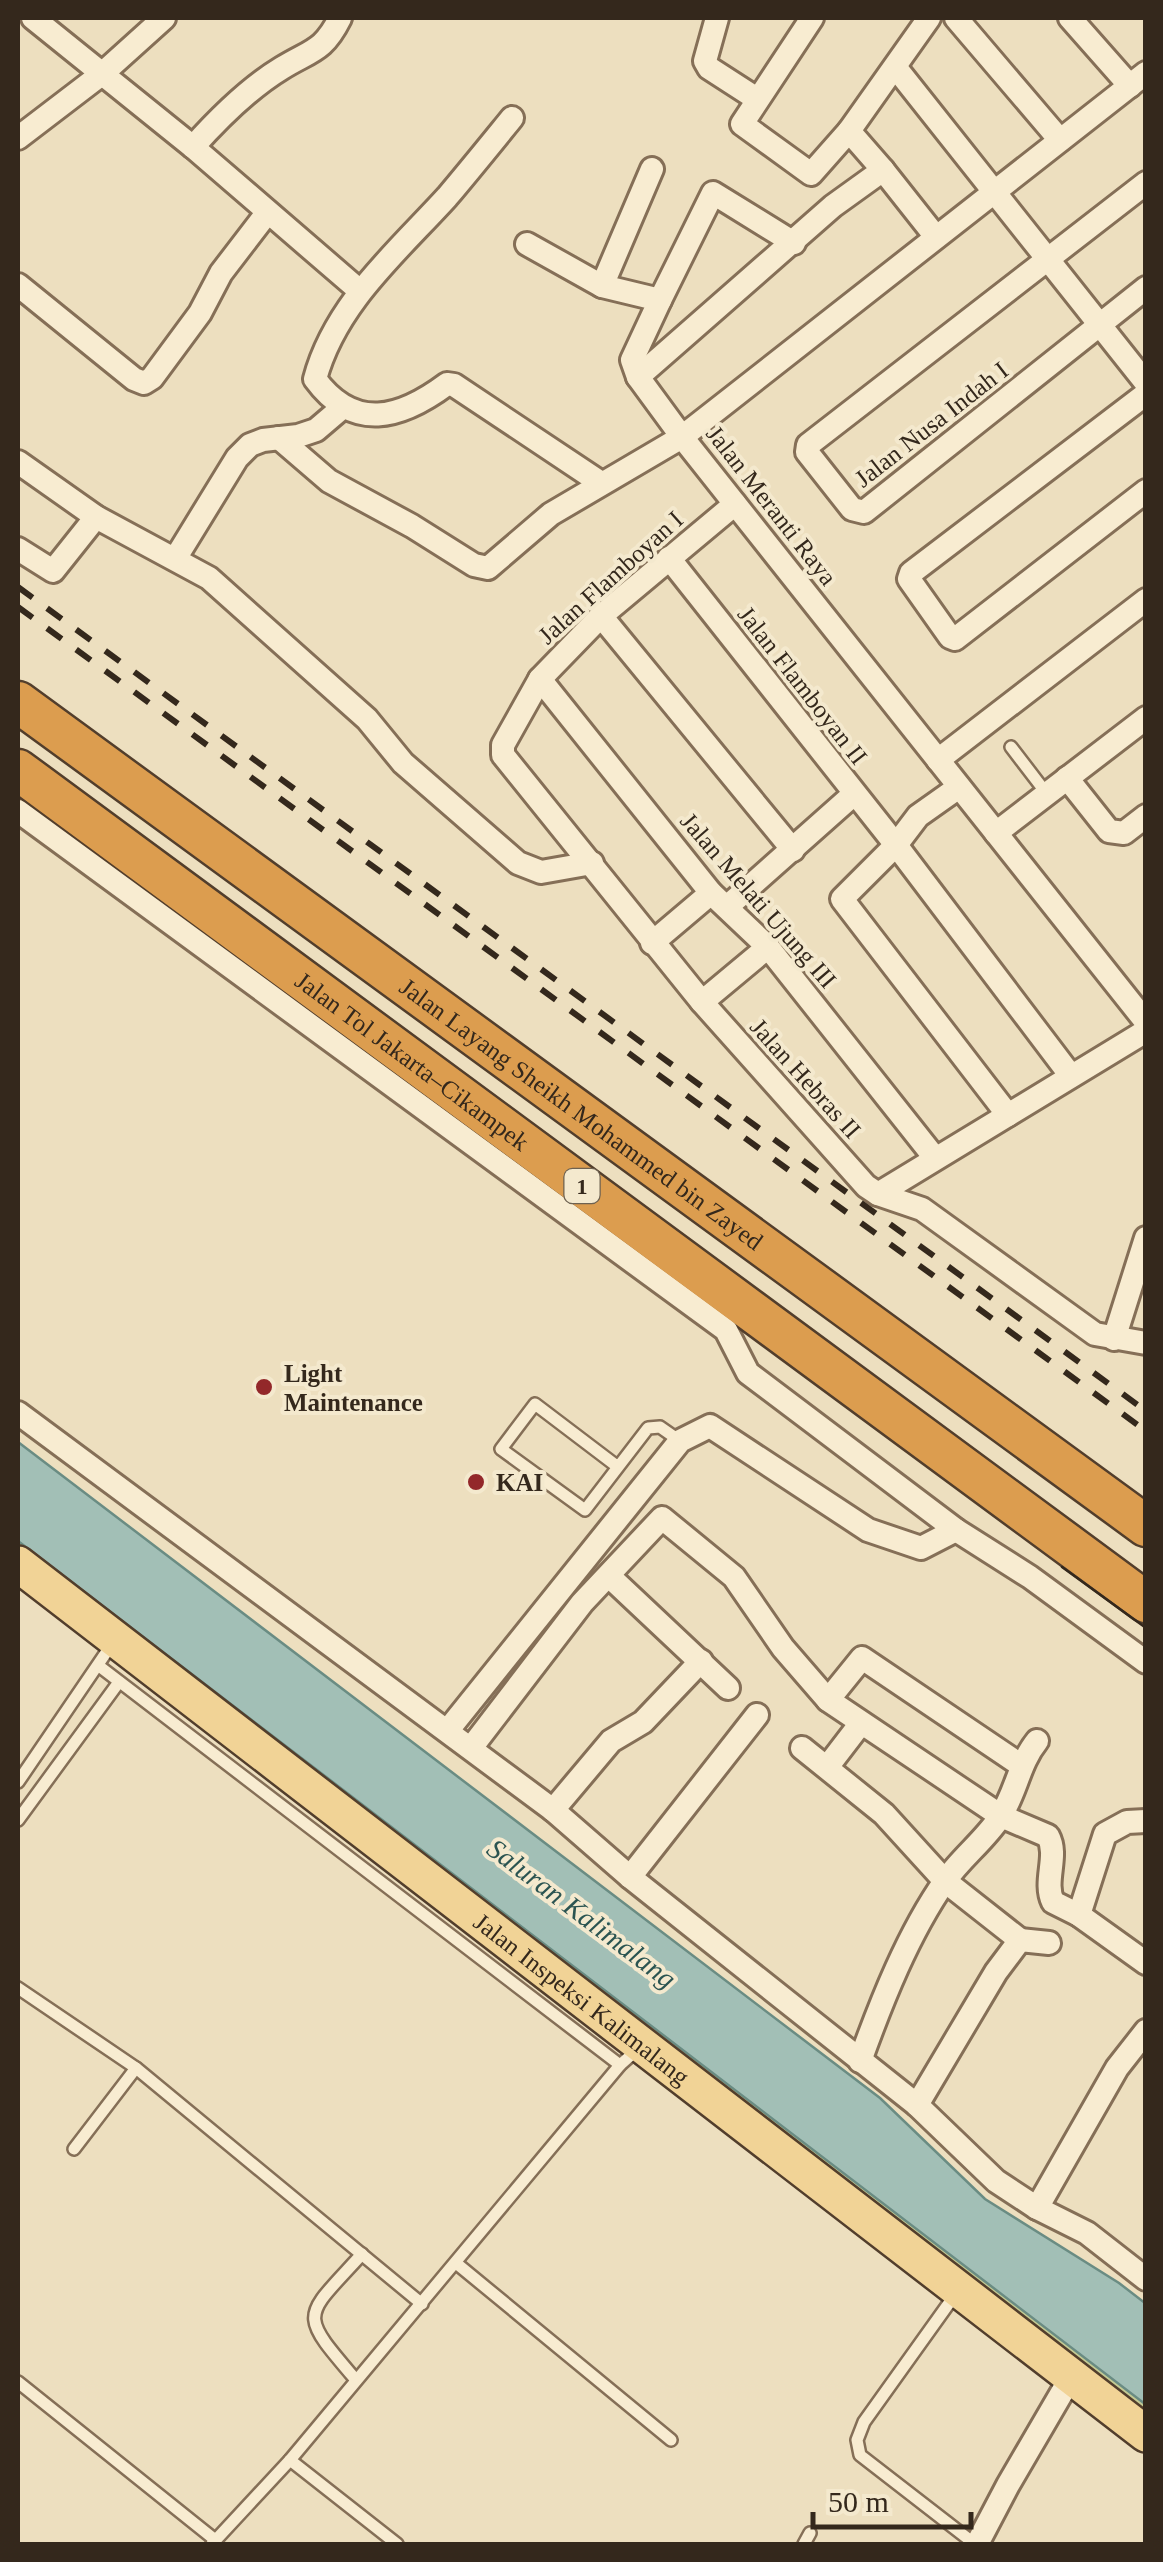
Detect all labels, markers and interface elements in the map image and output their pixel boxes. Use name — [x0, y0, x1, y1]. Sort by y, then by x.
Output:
street label: Jalan Nusa Indah I — [849, 356, 1013, 493]
street label: Jalan Meranti Raya — [701, 420, 842, 590]
street label: Jalan Flamboyan I — [533, 506, 688, 649]
street label: Jalan Flamboyan II — [733, 601, 873, 770]
street label: Jalan Melati Ujung III — [675, 807, 842, 993]
street label: Jalan Tol Jakarta–Cikampek — [290, 967, 534, 1156]
street label: Jalan Layang Sheikh Mohammed bin Zayed — [395, 973, 768, 1256]
street label: Jalan Hebras II — [745, 1013, 866, 1144]
road number: 1 — [564, 1169, 600, 1203]
place label: Light Maintenance — [284, 1360, 423, 1416]
marker: Light Maintenance — [253, 1376, 275, 1398]
place label: KAI — [496, 1469, 543, 1496]
marker: KAI — [465, 1471, 487, 1493]
water label: Saluran Kalimalang — [481, 1832, 682, 1994]
street label: Jalan Inspeksi Kalimalang — [469, 1908, 695, 2091]
scale bar — [813, 2467, 970, 2529]
text: 50 m — [828, 2485, 889, 2518]

